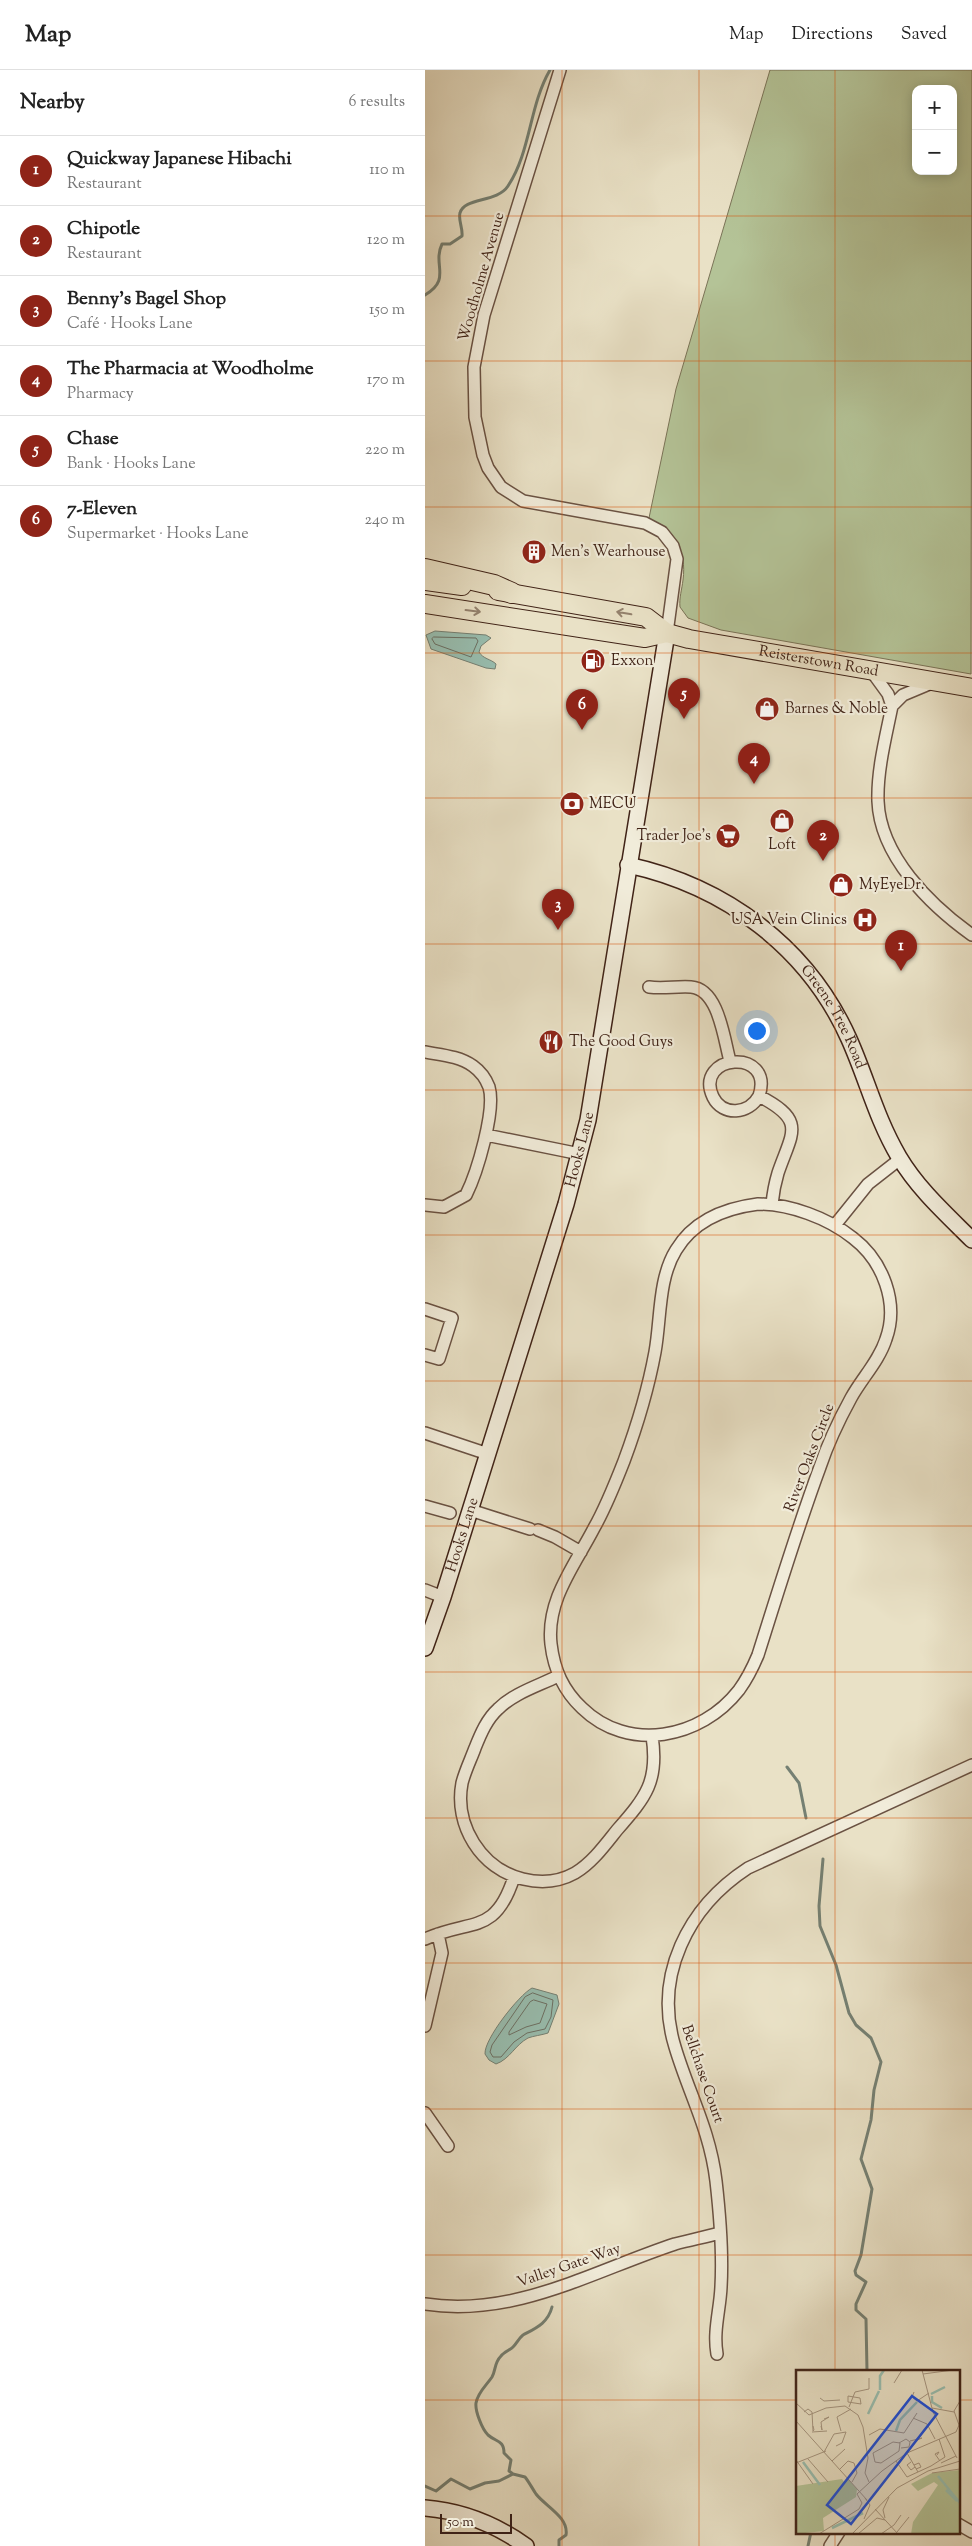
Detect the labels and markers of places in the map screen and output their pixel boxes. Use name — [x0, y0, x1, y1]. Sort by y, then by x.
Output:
building icon: Men's Wearhouse — [521, 539, 547, 565]
place label: Men's Wearhouse — [551, 542, 665, 563]
fuel station icon: Exxon — [580, 648, 606, 674]
place label: Exxon — [611, 651, 654, 672]
pin: 5 — [668, 678, 700, 719]
pin: 6 — [566, 689, 598, 730]
shop icon: Barnes & Noble — [754, 696, 780, 722]
place label: Barnes & Noble — [785, 699, 888, 720]
pin: 4 — [738, 743, 770, 784]
bank icon: MECU — [559, 791, 585, 817]
place label: MECU — [589, 794, 636, 815]
shop icon: Loft — [769, 808, 795, 834]
pin: 2 — [807, 820, 839, 861]
supermarket icon: Trader Joe's — [715, 823, 741, 849]
place label: Trader Joe's — [637, 826, 711, 847]
place label: Loft — [768, 835, 796, 856]
shop icon: MyEyeDr. — [828, 872, 854, 898]
place label: MyEyeDr. — [859, 875, 924, 896]
pin: 3 — [542, 889, 574, 930]
hospital icon: USA Vein Clinics — [852, 907, 878, 933]
place label: USA Vein Clinics — [731, 910, 847, 931]
pin: 1 — [885, 930, 917, 971]
restaurant icon: The Good Guys — [538, 1029, 564, 1055]
place label: The Good Guys — [569, 1032, 673, 1053]

